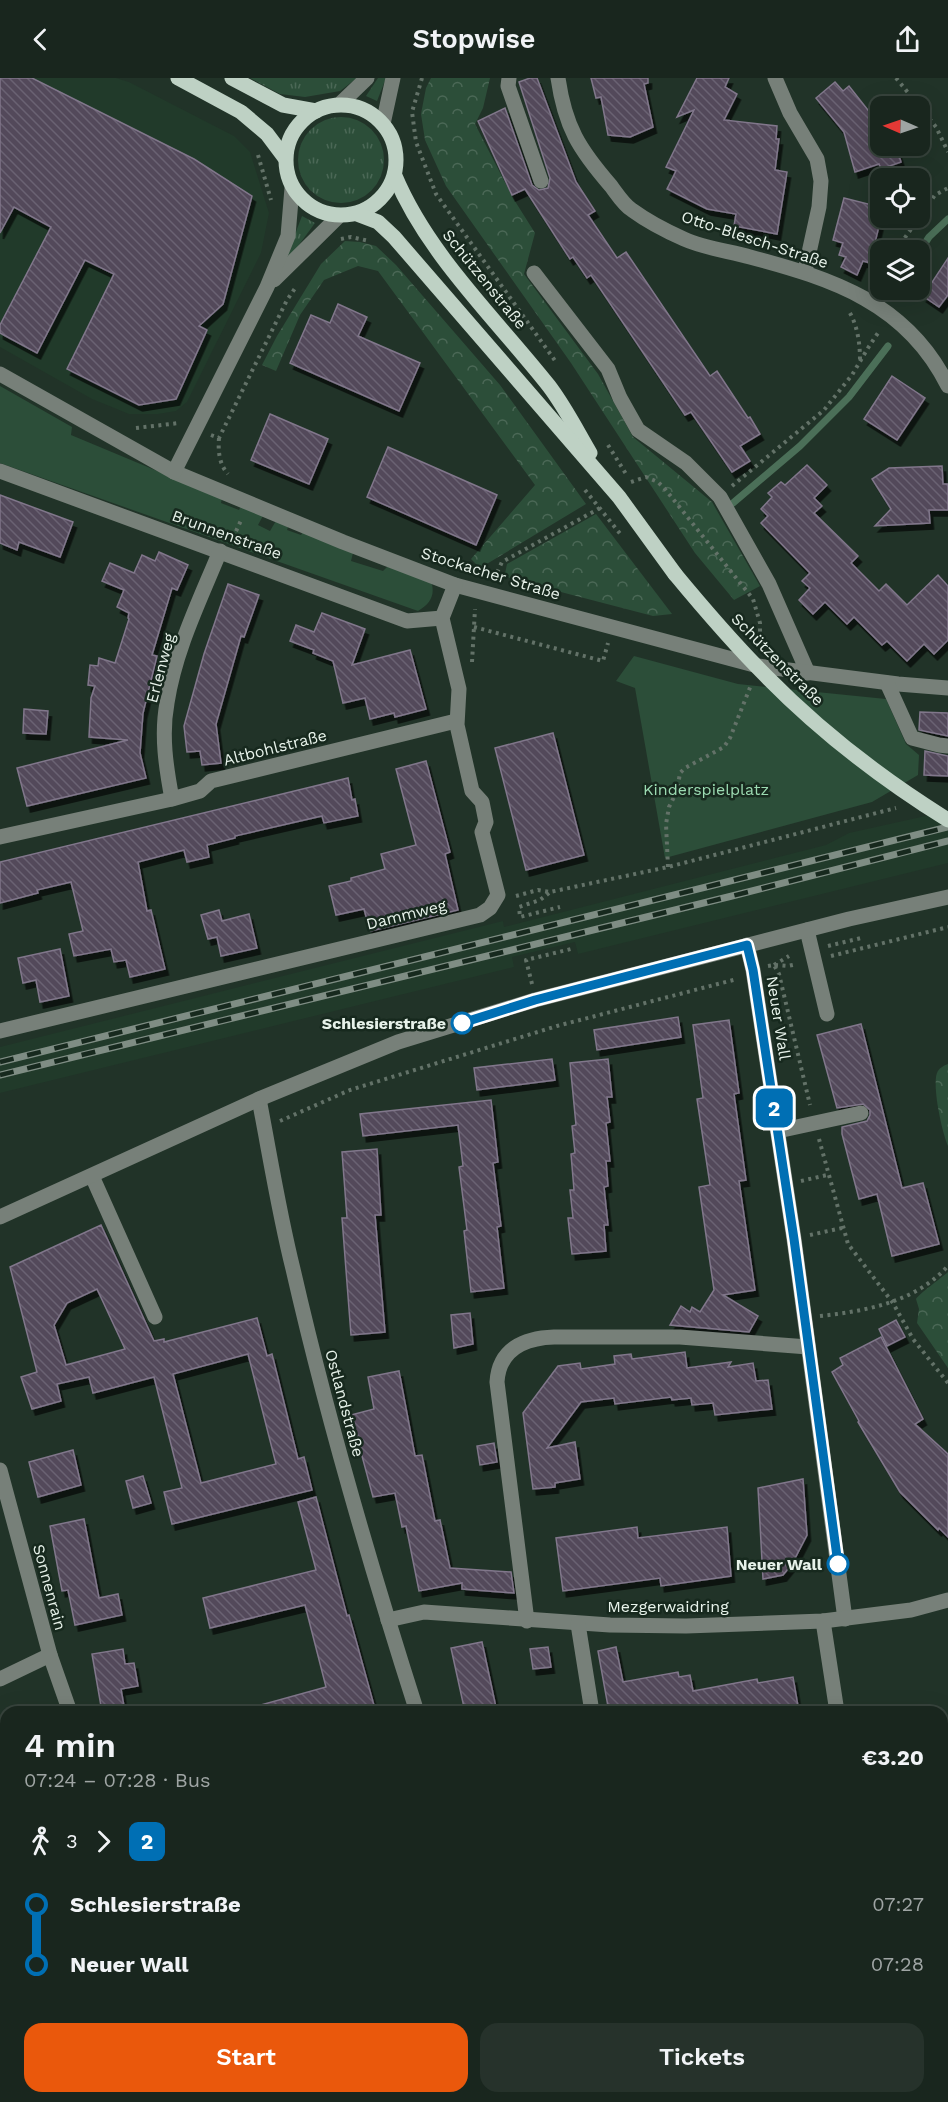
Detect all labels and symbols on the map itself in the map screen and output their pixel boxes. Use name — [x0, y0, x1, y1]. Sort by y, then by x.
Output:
north arrow — [870, 96, 930, 156]
street label: Otto-Blesch-Straße — [679, 207, 831, 272]
street label: Schützenstraße — [439, 226, 531, 333]
street label: Brunnenstraße — [169, 506, 284, 563]
street label: Stockacher Straße — [419, 543, 563, 604]
street label: Schützenstraße — [727, 609, 828, 710]
street label: Erlenweg — [142, 631, 179, 705]
street label: Altbohlstraße — [221, 725, 329, 770]
park label: Kinderspielplatz — [643, 780, 769, 799]
street label: Dammweg — [364, 895, 449, 934]
street label: Neuer Wall — [762, 975, 795, 1062]
marker: Schlesierstraße — [451, 1012, 473, 1034]
place label: Schlesierstraße — [322, 1014, 446, 1033]
line badge: 2 — [754, 1088, 794, 1128]
street label: Ostlandstraße — [321, 1347, 368, 1459]
street label: Sonnenrain — [29, 1542, 70, 1632]
marker: Neuer Wall — [827, 1553, 849, 1575]
place label: Neuer Wall — [736, 1555, 823, 1574]
street label: Mezgerwaidring — [607, 1597, 729, 1616]

